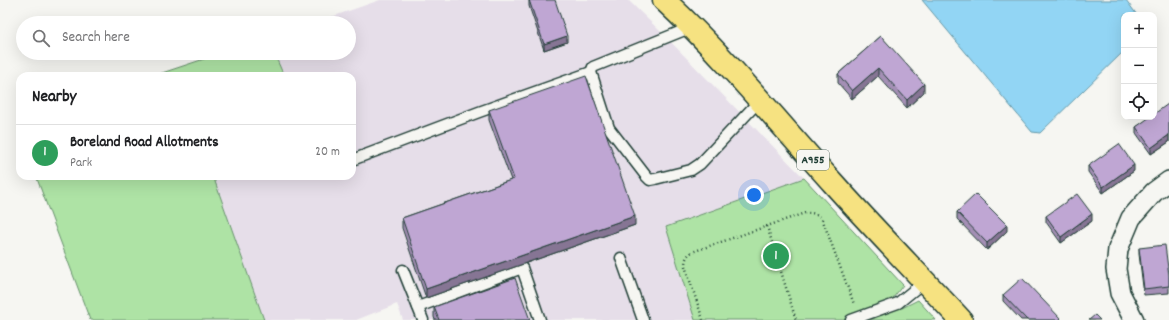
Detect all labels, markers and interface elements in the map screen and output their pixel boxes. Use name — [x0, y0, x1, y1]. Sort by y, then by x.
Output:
map controls — [1121, 12, 1157, 120]
button: + — [1121, 12, 1157, 48]
search box — [16, 16, 356, 60]
icon: search — [30, 27, 52, 49]
text: Search here — [62, 27, 130, 49]
button: − — [1121, 48, 1157, 84]
button: locate — [1121, 84, 1157, 120]
text: Nearby — [32, 86, 76, 110]
text: Boreland Road Allotments — [70, 132, 219, 154]
text: 1 — [44, 143, 46, 162]
text: 20 m — [315, 143, 340, 162]
road number: A955 — [797, 150, 829, 170]
text: Park — [70, 154, 92, 173]
your location — [744, 185, 764, 205]
pin: 1 — [763, 241, 789, 271]

